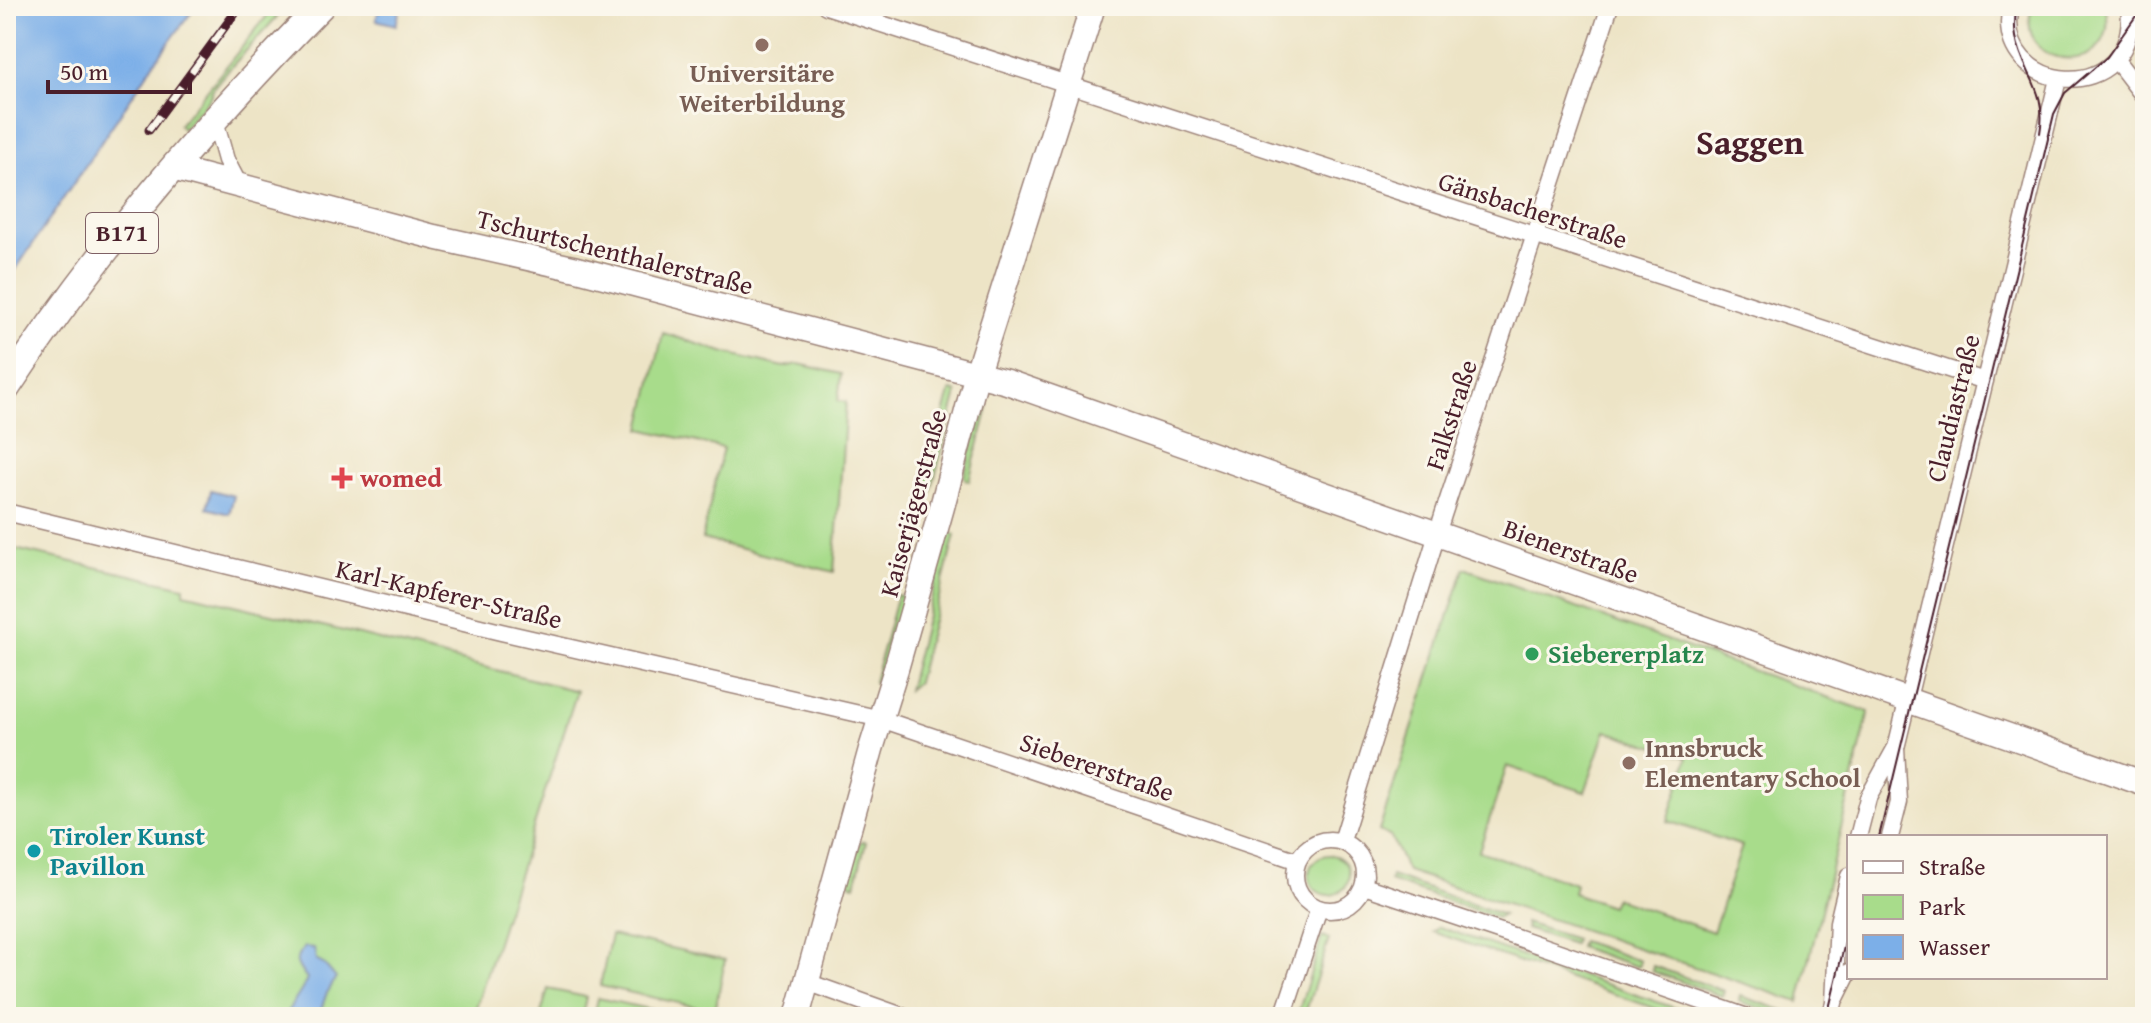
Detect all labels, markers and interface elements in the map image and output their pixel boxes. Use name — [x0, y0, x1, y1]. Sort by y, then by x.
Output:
marker: Universitäre Weiterbildung — [753, 36, 771, 54]
scale bar — [48, 44, 190, 94]
place label: Universitäre Weiterbildung — [679, 53, 845, 122]
text: 50 m — [60, 54, 108, 89]
district label: Saggen — [1696, 117, 1804, 166]
street label: Gänsbacherstraße — [1434, 161, 1633, 258]
street label: Tschurtschenthalerstraße — [473, 198, 757, 305]
road number: B171 — [86, 213, 158, 253]
street label: Claudiastraße — [1915, 330, 1990, 486]
street label: Falkstraße — [1414, 355, 1487, 475]
street label: Kaiserjägerstraße — [869, 405, 956, 601]
place label: womed — [360, 458, 442, 497]
marker: womed — [331, 467, 353, 489]
street label: Bienerstraße — [1498, 508, 1644, 593]
street label: Karl-Kapferer-Straße — [332, 549, 566, 639]
place label: Siebererplatz — [1548, 634, 1704, 673]
marker: Siebererplatz — [1523, 645, 1541, 663]
street label: Siebererstraße — [1015, 722, 1180, 811]
place label: Innsbruck Elementary School — [1645, 728, 1861, 797]
marker: Innsbruck Elementary School — [1620, 754, 1638, 772]
place label: Tiroler Kunst Pavillon — [50, 816, 205, 885]
legend — [1847, 835, 2107, 979]
marker: Tiroler Kunst Pavillon — [25, 842, 43, 860]
text: Straße — [1919, 849, 1986, 884]
text: Park — [1919, 889, 1966, 924]
text: Wasser — [1919, 929, 1990, 964]

